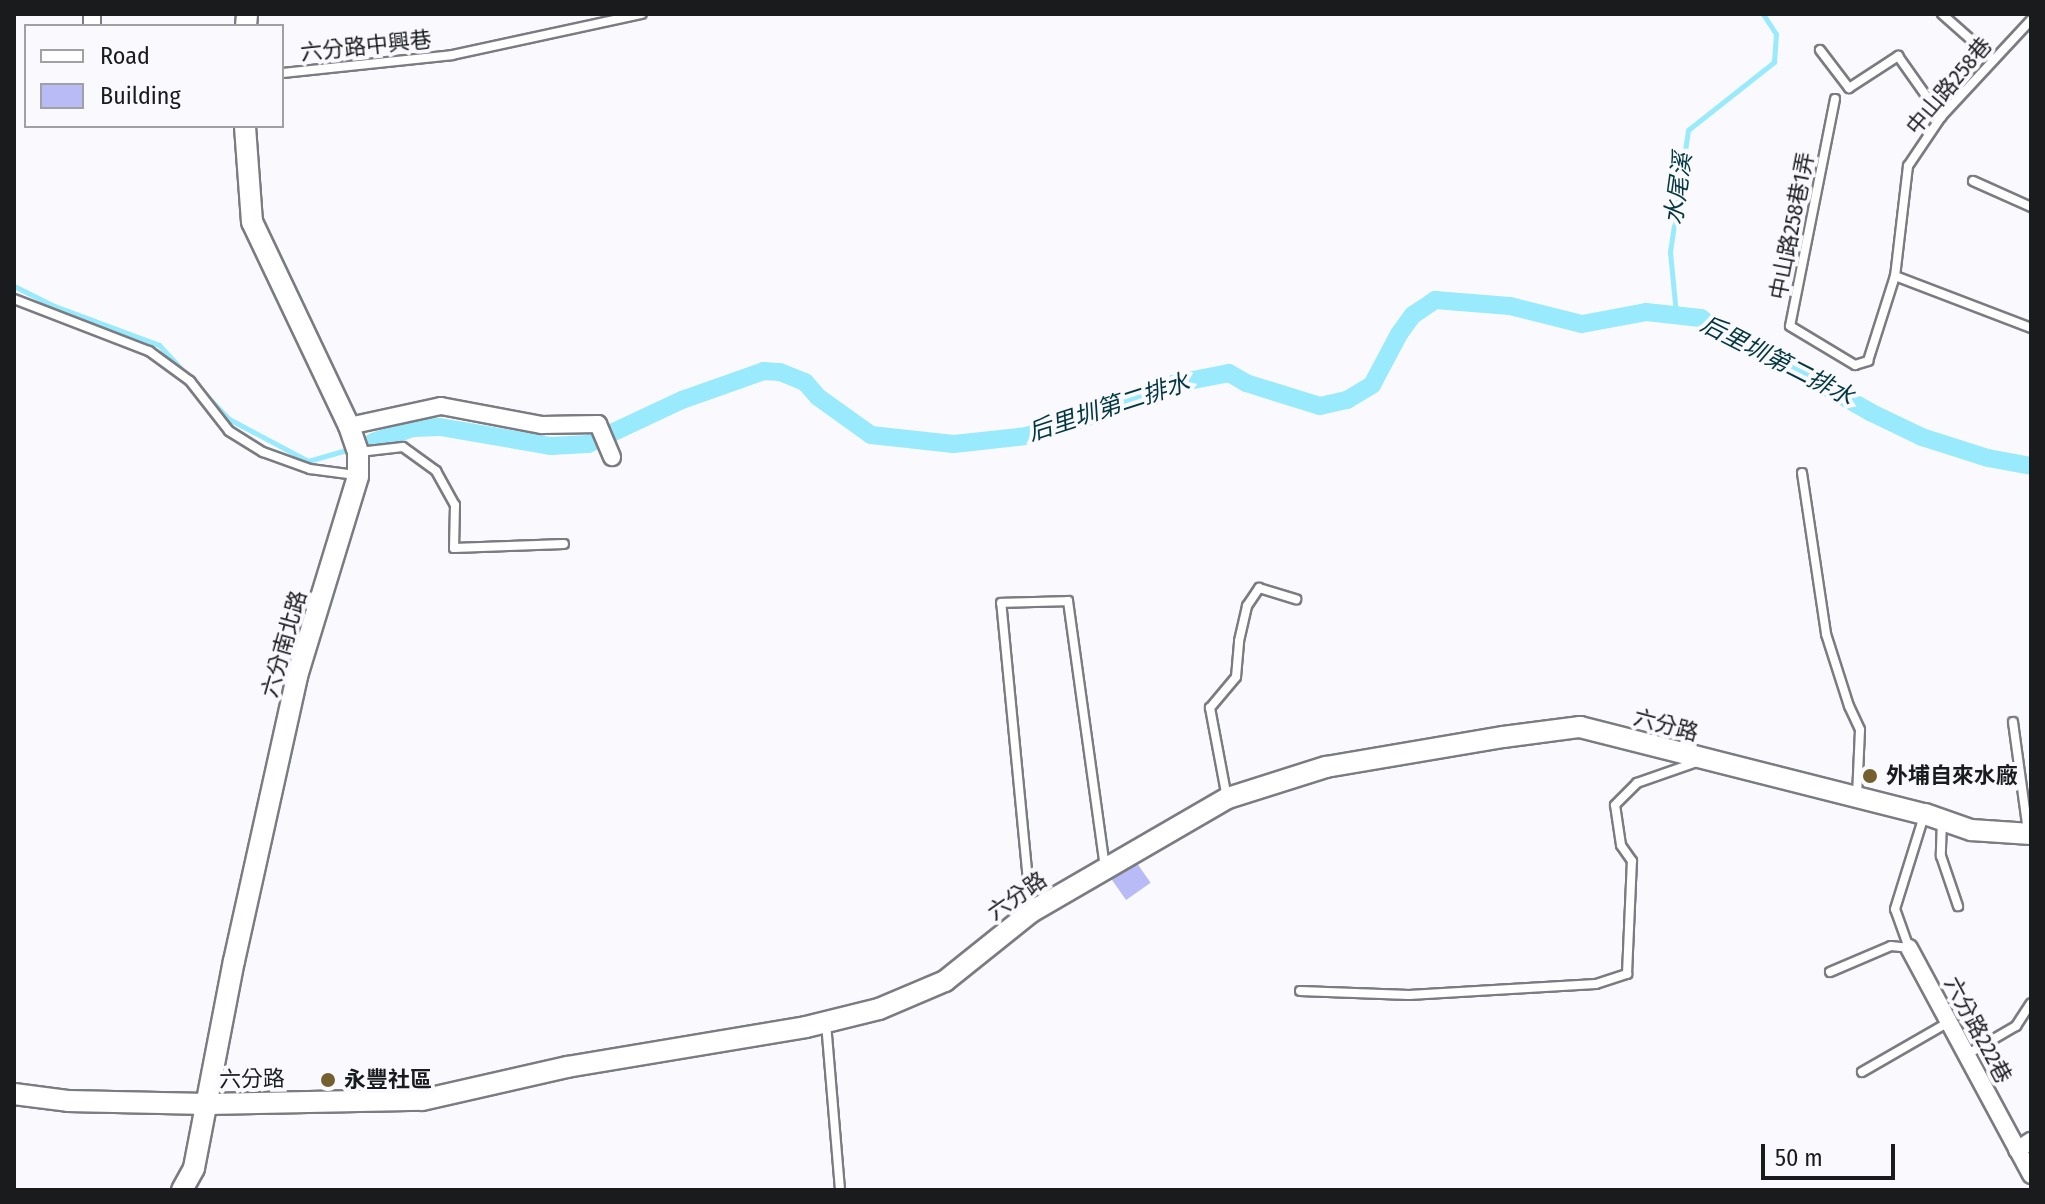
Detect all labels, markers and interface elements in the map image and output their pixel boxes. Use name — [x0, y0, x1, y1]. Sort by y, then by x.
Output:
legend — [24, 24, 284, 128]
street label: 六分路中興巷 — [299, 26, 433, 66]
street label: 中山路258巷 — [1901, 32, 1997, 140]
text: Road — [100, 42, 150, 70]
text: Building — [100, 82, 181, 110]
street label: 中山路258巷1弄 — [1765, 150, 1819, 302]
water label: 水尾溪 — [1660, 151, 1698, 227]
water label: 后里圳第二排水 — [1696, 310, 1858, 412]
water label: 后里圳第二排水 — [1025, 368, 1193, 448]
street label: 六分南北路 — [256, 587, 312, 701]
street label: 六分路 — [1631, 704, 1701, 746]
place label: 外埔自來水廠 — [1886, 763, 2018, 789]
marker: 外埔自來水廠 — [1861, 767, 1879, 785]
street label: 六分路 — [982, 866, 1052, 926]
street label: 六分路222巷 — [1939, 972, 2017, 1088]
street label: 六分路 — [219, 1065, 285, 1093]
place label: 永豐社區 — [344, 1067, 432, 1093]
marker: 永豐社區 — [319, 1071, 337, 1089]
scale bar — [1765, 1128, 1899, 1178]
text: 50 m — [1775, 1144, 1823, 1172]

